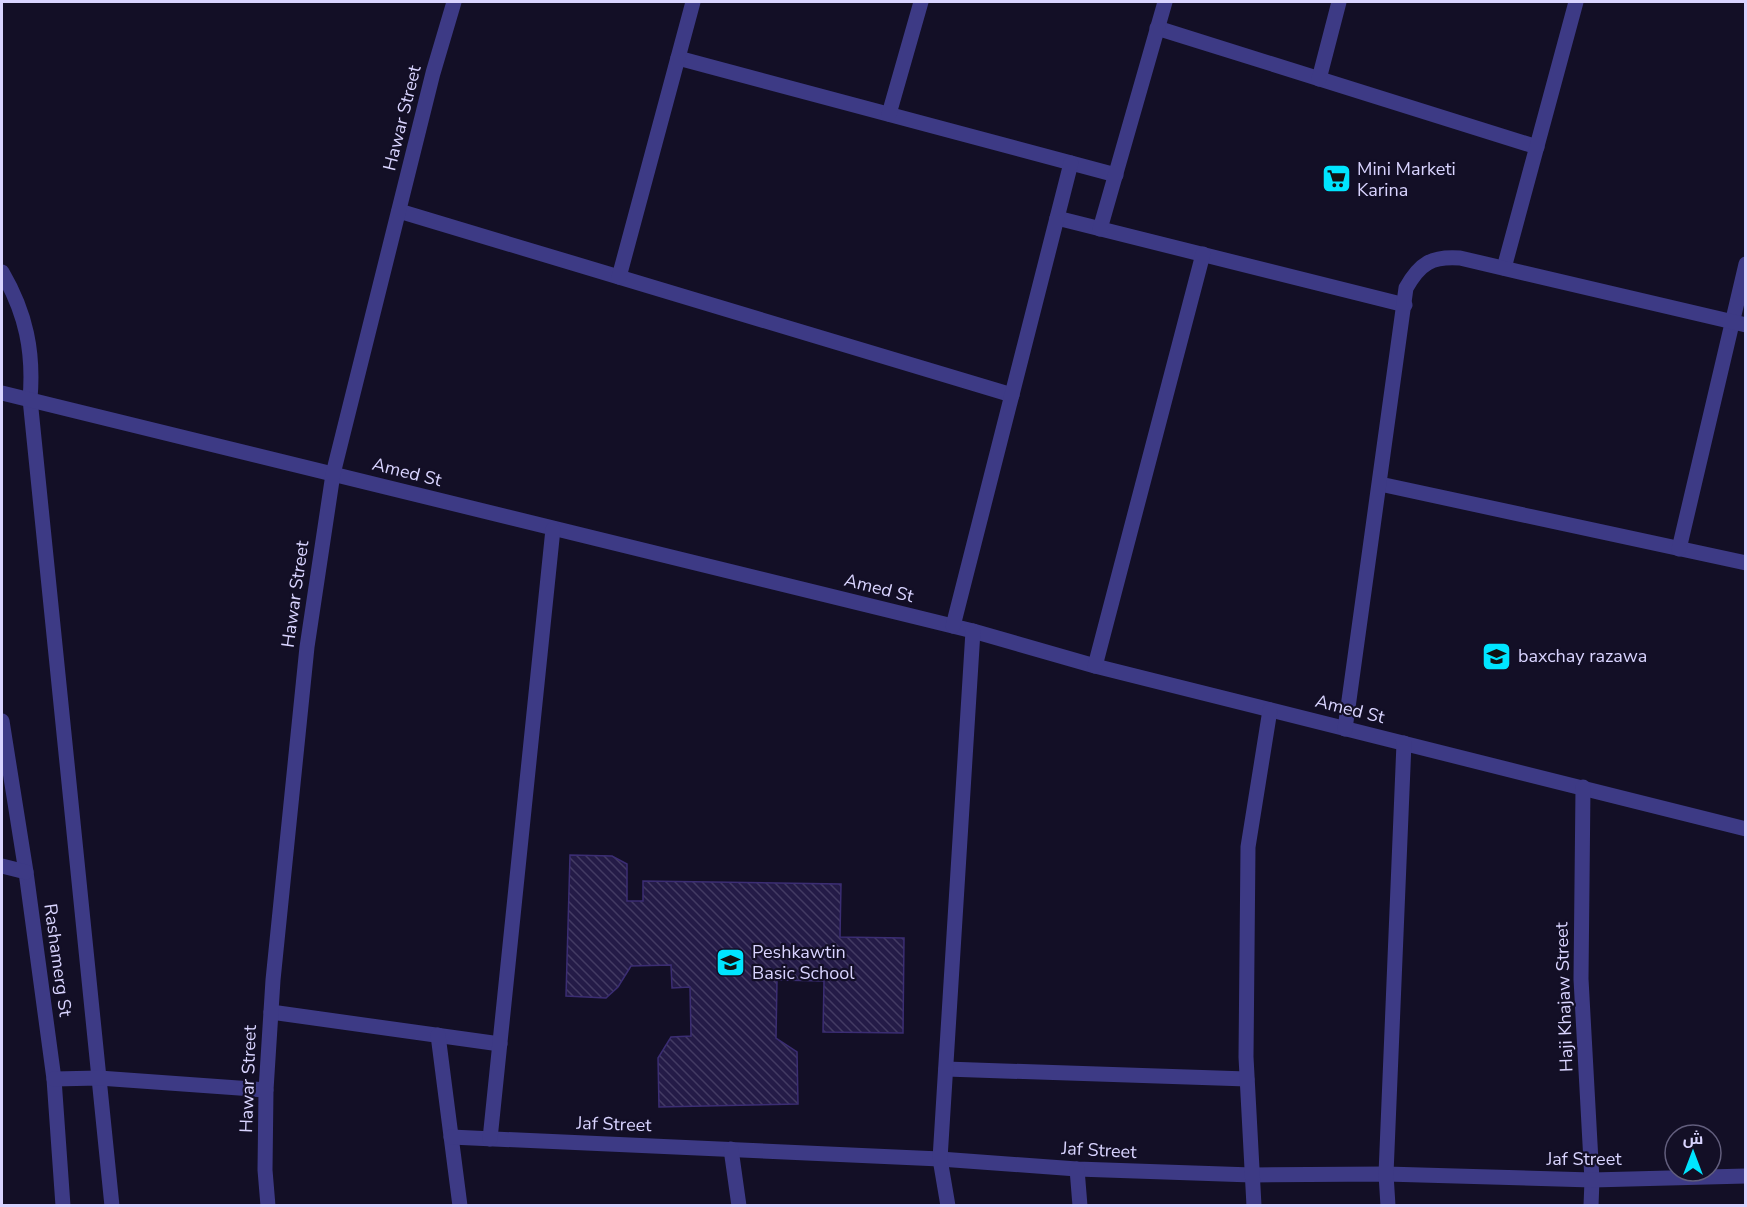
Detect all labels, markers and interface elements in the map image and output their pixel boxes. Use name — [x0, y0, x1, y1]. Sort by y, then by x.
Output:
street label: Hawar Street — [377, 62, 427, 173]
place label: Mini Marketi Karina — [1357, 157, 1456, 202]
supermarket icon: Mini Marketi Karina — [1320, 163, 1352, 195]
street label: Amed St — [370, 452, 445, 492]
street label: Hawar Street — [276, 538, 314, 649]
street label: Amed St — [842, 568, 917, 608]
school or university icon: baxchay razawa — [1481, 640, 1513, 672]
place label: baxchay razawa — [1518, 644, 1647, 668]
street label: Amed St — [1313, 689, 1388, 729]
street label: Rashamerg St — [38, 902, 78, 1019]
street label: ‌Haji Khajaw Street — [1549, 921, 1579, 1072]
place label: Peshkawtin Basic School — [752, 940, 855, 985]
school or university icon: Peshkawtin Basic School — [715, 946, 747, 978]
street label: Hawar Street — [234, 1024, 262, 1133]
street label: Jaf Street — [575, 1111, 653, 1137]
north arrow — [1663, 1123, 1723, 1183]
text: ش — [1683, 1128, 1703, 1150]
street label: Jaf Street — [1060, 1136, 1138, 1164]
street label: Jaf Street — [1545, 1147, 1622, 1171]

